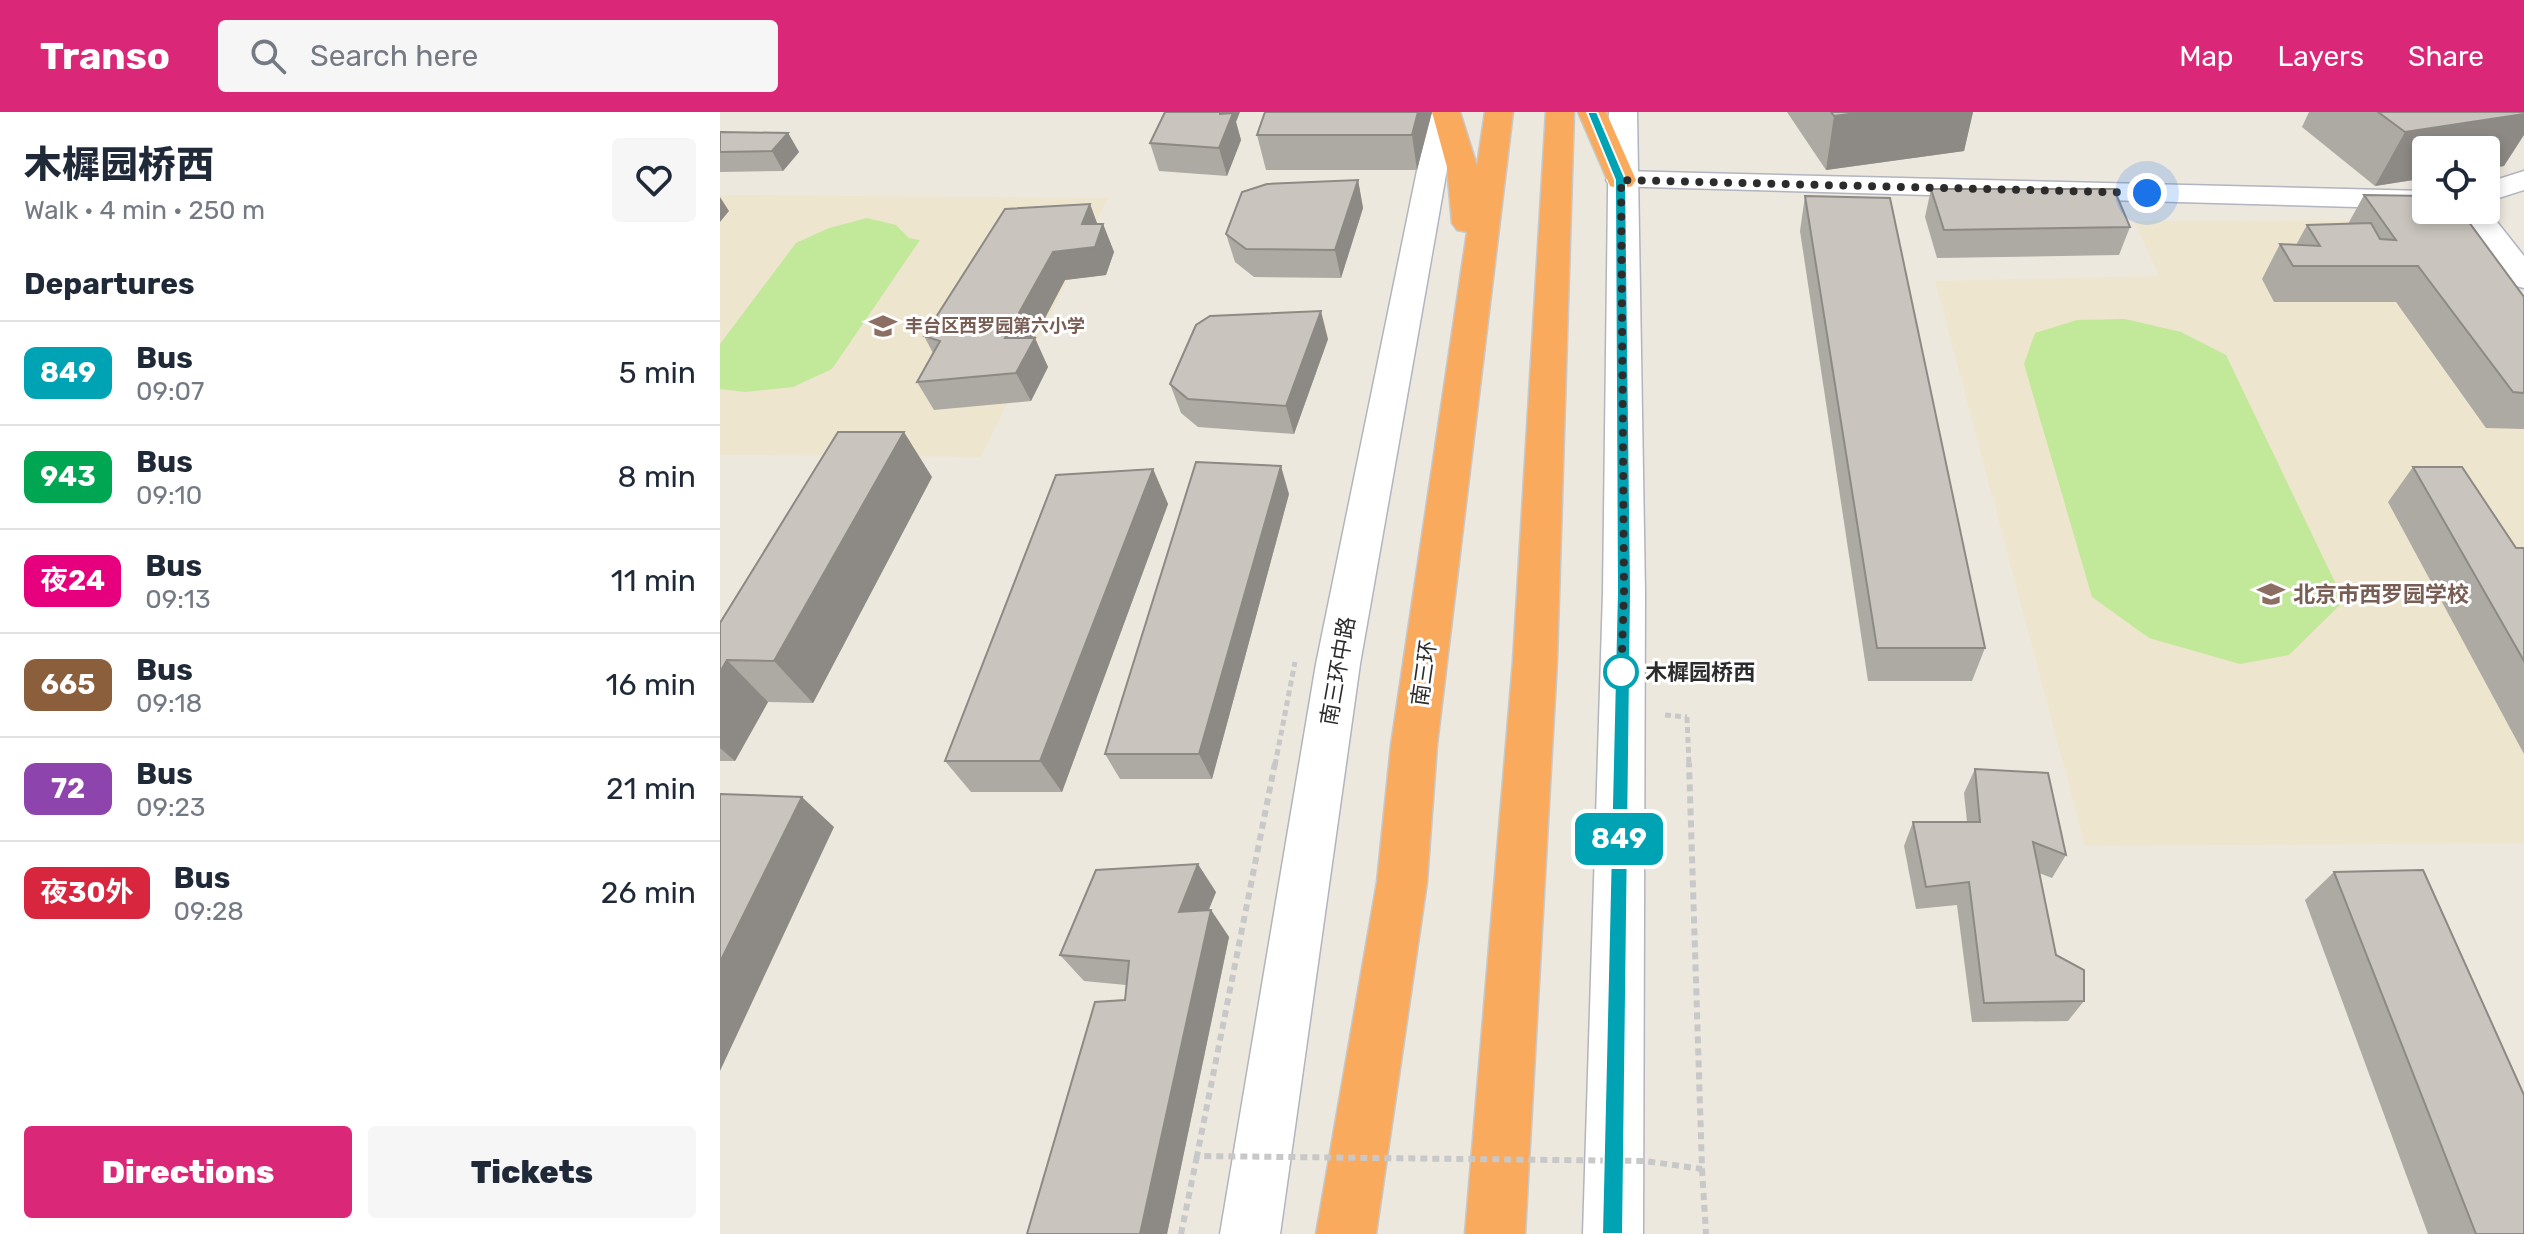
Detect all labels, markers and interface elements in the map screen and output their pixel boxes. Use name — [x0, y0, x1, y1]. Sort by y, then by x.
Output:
search box — [218, 20, 778, 92]
text: Transo — [40, 33, 170, 79]
icon: search — [246, 34, 290, 78]
text: Search here — [310, 38, 478, 74]
text: Map — [2179, 40, 2234, 73]
text: Layers — [2278, 40, 2364, 73]
text: Share — [2408, 40, 2484, 73]
map controls — [2412, 136, 2500, 224]
button: locate — [2412, 136, 2500, 224]
button: heart — [612, 138, 696, 222]
text: 木樨园桥西 — [24, 142, 214, 188]
your location — [2127, 173, 2167, 213]
text: Walk · 4 min · 250 m — [24, 195, 265, 226]
text: Departures — [24, 266, 195, 302]
school or university icon: 丰台区西罗园第六小学 — [868, 311, 898, 341]
place label: 丰台区西罗园第六小学 — [905, 315, 1085, 337]
text: Bus — [136, 340, 193, 376]
text: 5 min — [619, 355, 696, 391]
text: 849 — [40, 356, 96, 389]
text: 09:07 — [136, 376, 204, 407]
text: Bus — [136, 444, 193, 480]
text: 8 min — [617, 459, 696, 495]
text: 943 — [40, 460, 96, 493]
text: 09:10 — [136, 480, 202, 511]
text: Bus — [145, 548, 202, 584]
text: 11 min — [611, 563, 696, 599]
text: 夜24 — [40, 564, 105, 597]
school or university icon: 北京市西罗园学校 — [2256, 579, 2286, 609]
place label: 北京市西罗园学校 — [2293, 581, 2469, 608]
text: 09:13 — [145, 584, 211, 615]
street label: 南三环中路 — [1315, 614, 1361, 728]
street label: 南三环 — [1406, 638, 1442, 708]
text: Bus — [136, 652, 193, 688]
marker: 木樨园桥西 — [1604, 655, 1638, 689]
place label: 木樨园桥西 — [1645, 659, 1755, 686]
text: 16 min — [606, 667, 696, 703]
text: 665 — [41, 668, 95, 701]
text: 09:18 — [136, 688, 202, 719]
text: Bus — [136, 756, 193, 792]
text: 21 min — [606, 771, 696, 807]
text: 72 — [51, 772, 85, 805]
text: 09:23 — [136, 792, 205, 823]
line badge: 849 — [1573, 813, 1665, 865]
text: 849 — [1591, 822, 1647, 855]
text: Bus — [174, 860, 230, 896]
text: 26 min — [601, 875, 696, 911]
text: 夜30外 — [40, 876, 134, 909]
text: 09:28 — [174, 896, 244, 927]
button: Directions — [24, 1126, 352, 1218]
button: Tickets — [368, 1126, 696, 1218]

